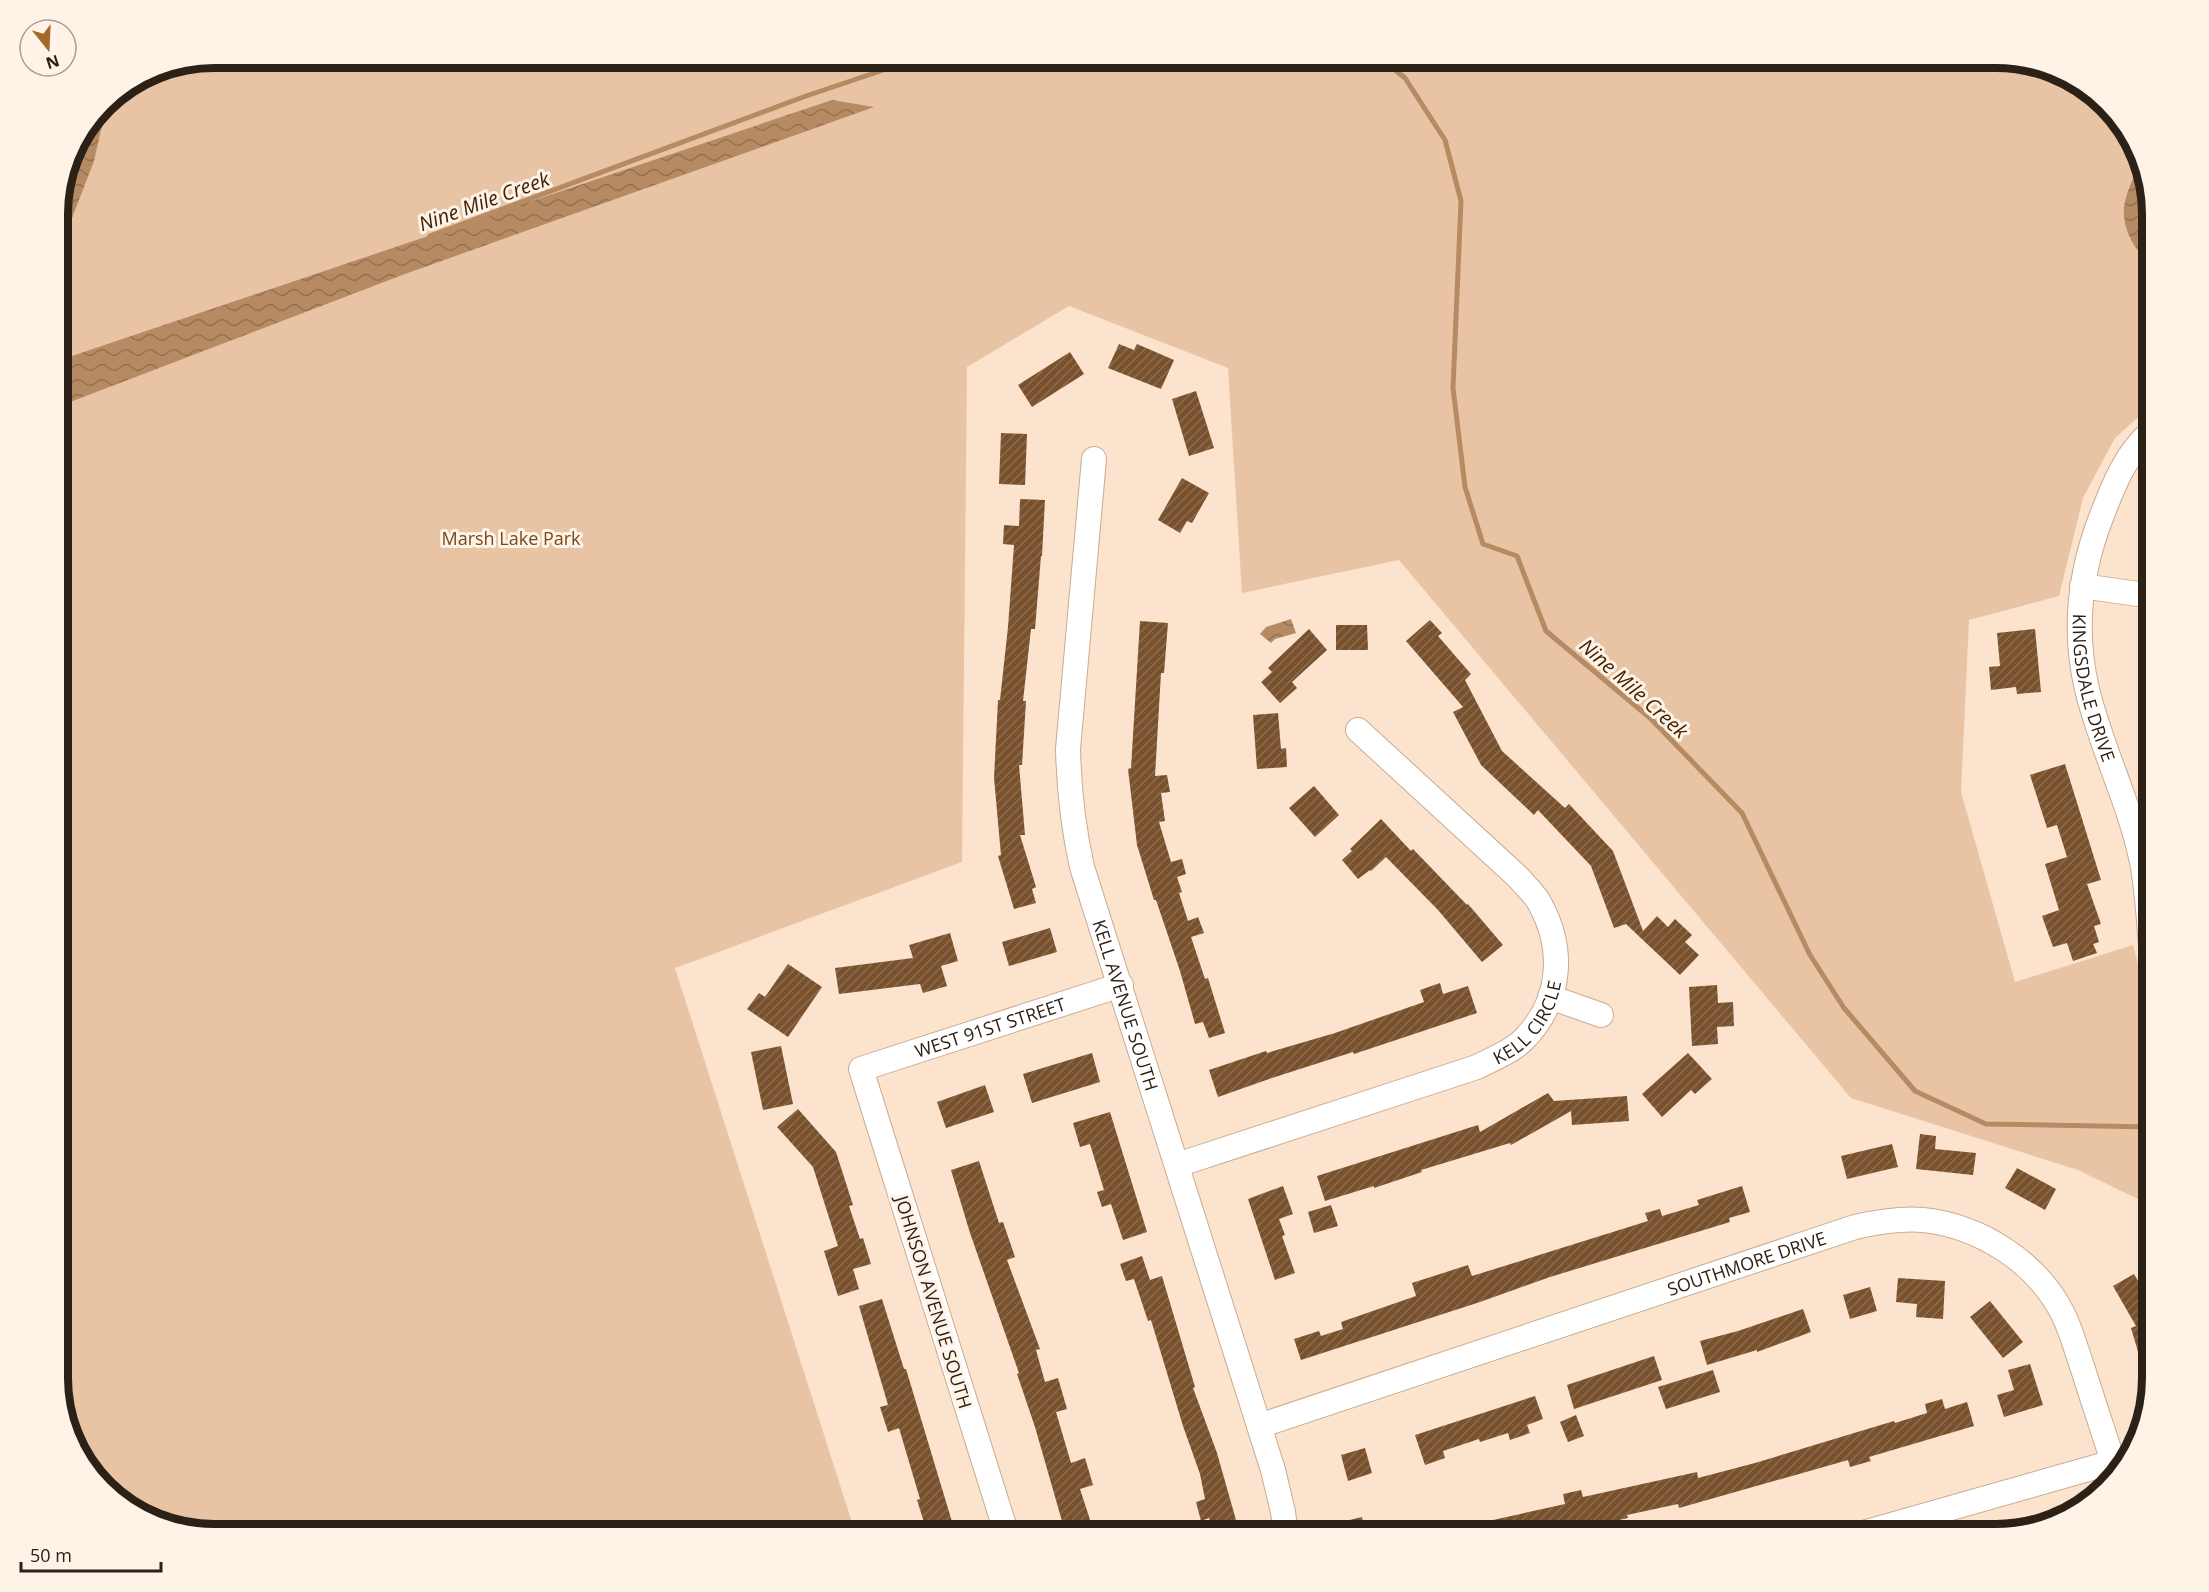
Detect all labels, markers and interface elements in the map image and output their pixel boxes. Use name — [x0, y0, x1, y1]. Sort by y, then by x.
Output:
north arrow — [18, 18, 78, 78]
text: N — [43, 50, 62, 75]
water label: Nine Mile Creek — [415, 164, 554, 237]
park label: Marsh Lake Park — [441, 526, 581, 550]
street label: KINGSDALE DRIVE — [2068, 613, 2121, 765]
water label: Nine Mile Creek — [1574, 632, 1695, 745]
street label: KELL AVENUE SOUTH — [1087, 916, 1164, 1094]
street label: KELL CIRCLE — [1489, 978, 1566, 1069]
street label: WEST 91ST STREET — [912, 992, 1069, 1063]
street label: JOHNSON AVENUE SOUTH — [890, 1191, 978, 1411]
street label: SOUTHMORE DRIVE — [1664, 1226, 1829, 1301]
scale bar — [21, 1535, 160, 1573]
text: 50 m — [30, 1543, 72, 1567]

